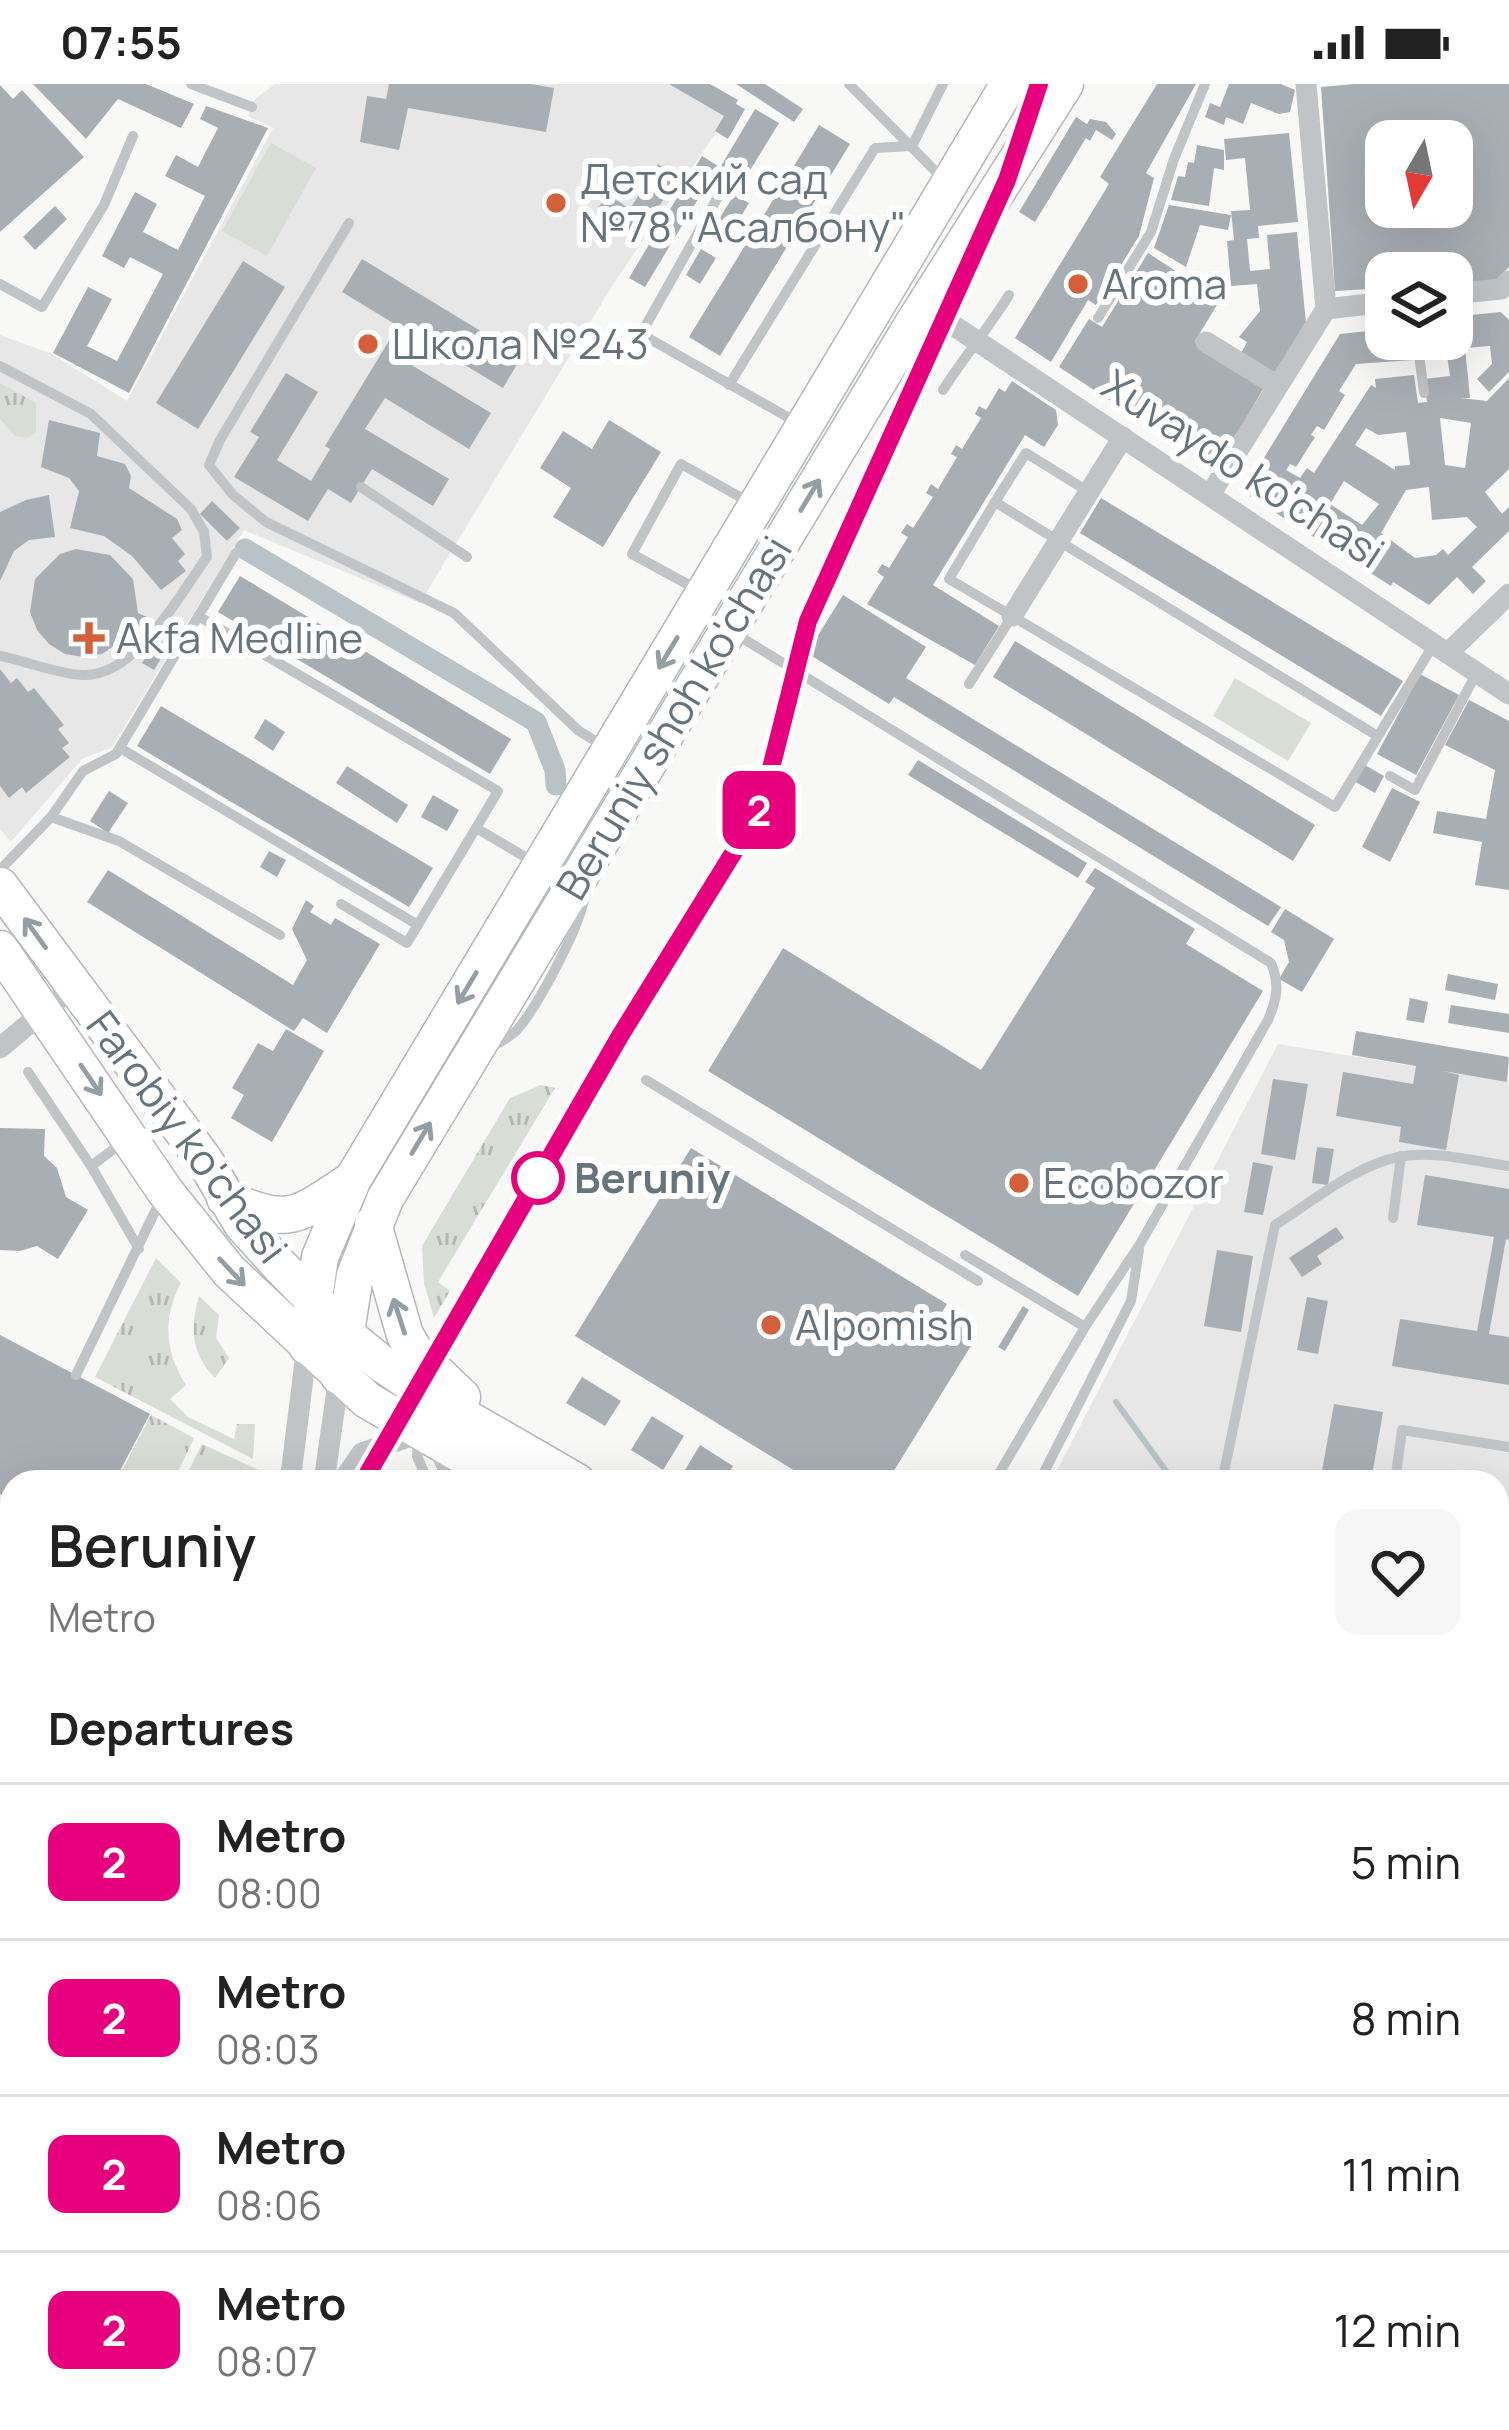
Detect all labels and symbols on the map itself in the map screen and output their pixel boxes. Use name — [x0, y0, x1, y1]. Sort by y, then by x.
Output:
north arrow — [1365, 120, 1473, 228]
place label: Детский сад №78 "Асалбону" — [580, 149, 907, 255]
marker: Детский сад №78 "Асалбону" — [543, 190, 569, 216]
place label: Aroma — [1102, 254, 1227, 312]
marker: Aroma — [1065, 271, 1091, 297]
place label: Школа №243 — [392, 314, 649, 372]
marker: Школа №243 — [355, 331, 381, 357]
street label: Xuvaydo ko'chasi — [1091, 355, 1396, 581]
one-way arrow — [798, 479, 822, 513]
street label: Beruniy shoh ko'chasi — [542, 525, 805, 910]
place label: Akfa Medline — [116, 608, 363, 666]
marker: Akfa Medline — [73, 622, 105, 654]
one-way arrow — [656, 635, 680, 669]
line badge: 2 — [720, 771, 798, 849]
one-way arrow — [22, 917, 48, 949]
one-way arrow — [455, 969, 479, 1004]
street label: Farobiy ko'chasi — [74, 998, 302, 1274]
one-way arrow — [78, 1062, 103, 1096]
one-way arrow — [409, 1122, 433, 1156]
place label: Beruniy — [574, 1148, 731, 1206]
marker: Beruniy — [513, 1153, 563, 1203]
place label: Ecobozor — [1043, 1153, 1224, 1211]
marker: Ecobozor — [1006, 1170, 1032, 1196]
one-way arrow — [218, 1256, 245, 1286]
place label: Alpomish — [795, 1295, 974, 1353]
one-way arrow — [387, 1298, 409, 1336]
marker: Alpomish — [758, 1312, 784, 1338]

